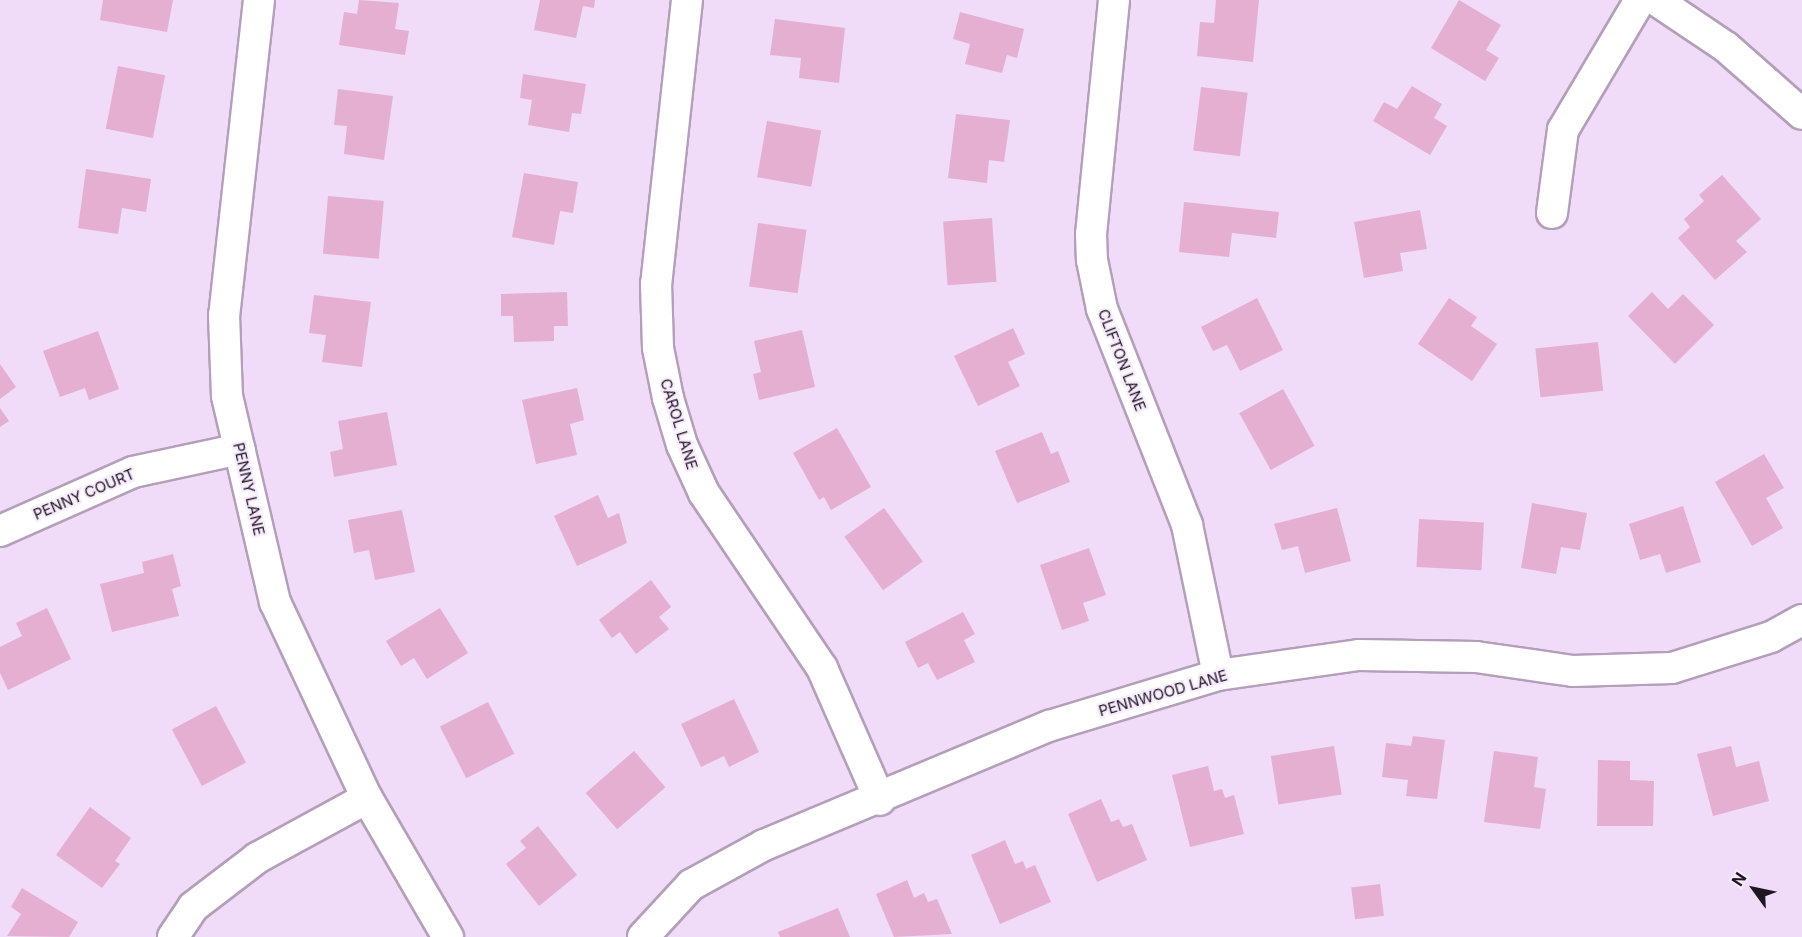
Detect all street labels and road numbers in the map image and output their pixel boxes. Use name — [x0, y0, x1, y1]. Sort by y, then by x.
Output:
street label: CLIFTON LANE — [1094, 307, 1150, 413]
street label: CAROL LANE — [657, 376, 701, 472]
street label: PENNY LANE — [230, 441, 268, 537]
street label: PENNY COURT — [31, 465, 137, 523]
street label: PENNWOOD LANE — [1097, 666, 1229, 720]

